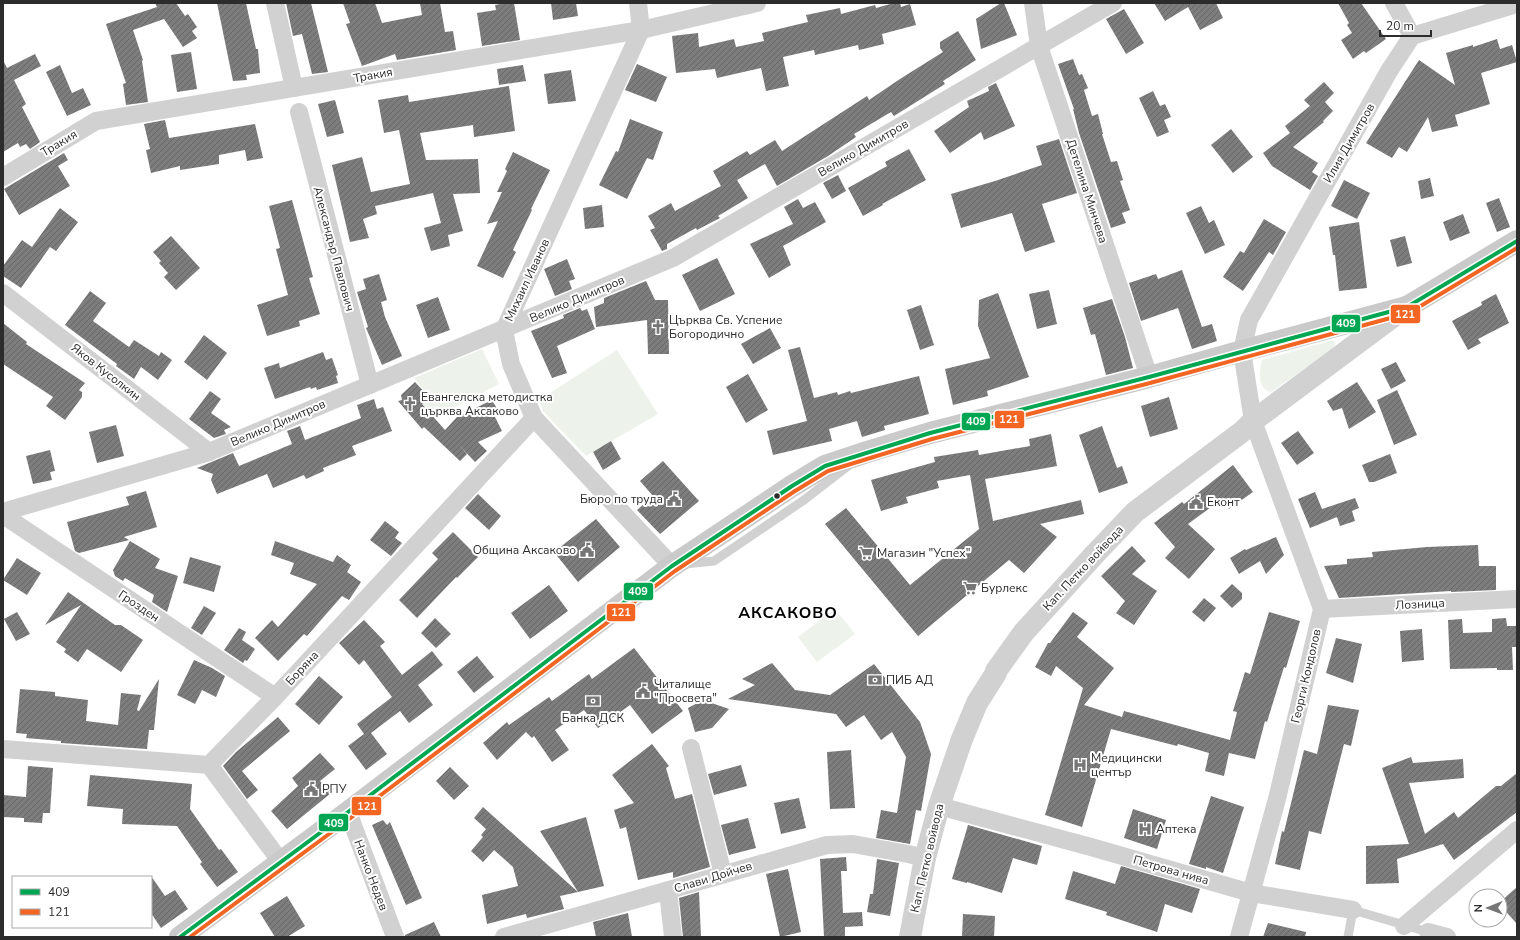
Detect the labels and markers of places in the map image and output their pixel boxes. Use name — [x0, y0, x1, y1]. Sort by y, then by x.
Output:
place label: Църква Св. Успение Богородично — [669, 312, 782, 342]
church icon: Църква Св. Успение Богородично — [650, 319, 666, 335]
place label: Евангелска методистка църква Аксаково — [421, 389, 553, 419]
church icon: Евангелска методистка църква Аксаково — [402, 396, 418, 412]
place label: Бюро по труда — [580, 491, 663, 507]
public building icon: Бюро по труда — [666, 491, 682, 507]
unlabelled marker — [772, 491, 782, 501]
public building icon: Еконт — [1188, 494, 1204, 510]
place label: Еконт — [1207, 494, 1240, 510]
place label: Община Аксаково — [473, 542, 576, 558]
public building icon: Община Аксаково — [579, 542, 595, 558]
supermarket icon: Магазин "Успех" — [858, 545, 874, 561]
place label: Магазин "Успех" — [877, 545, 970, 561]
supermarket icon: Бурлекс — [962, 580, 978, 596]
place label: Бурлекс — [981, 580, 1028, 596]
bank icon: ПИБ АД — [867, 672, 883, 688]
place label: ПИБ АД — [886, 672, 934, 688]
place label: Читалище "Просвета" — [654, 676, 717, 706]
public building icon: Читалище "Просвета" — [635, 683, 651, 699]
bank icon: Банка ДСК — [585, 693, 601, 709]
place label: Банка ДСК — [562, 710, 625, 726]
place label: Медицински център — [1091, 750, 1162, 780]
hospital icon: Медицински център — [1072, 757, 1088, 773]
public building icon: РПУ — [303, 781, 319, 797]
place label: РПУ — [322, 781, 347, 797]
hospital icon: Аптека — [1137, 821, 1153, 837]
place label: Аптека — [1156, 821, 1196, 837]

